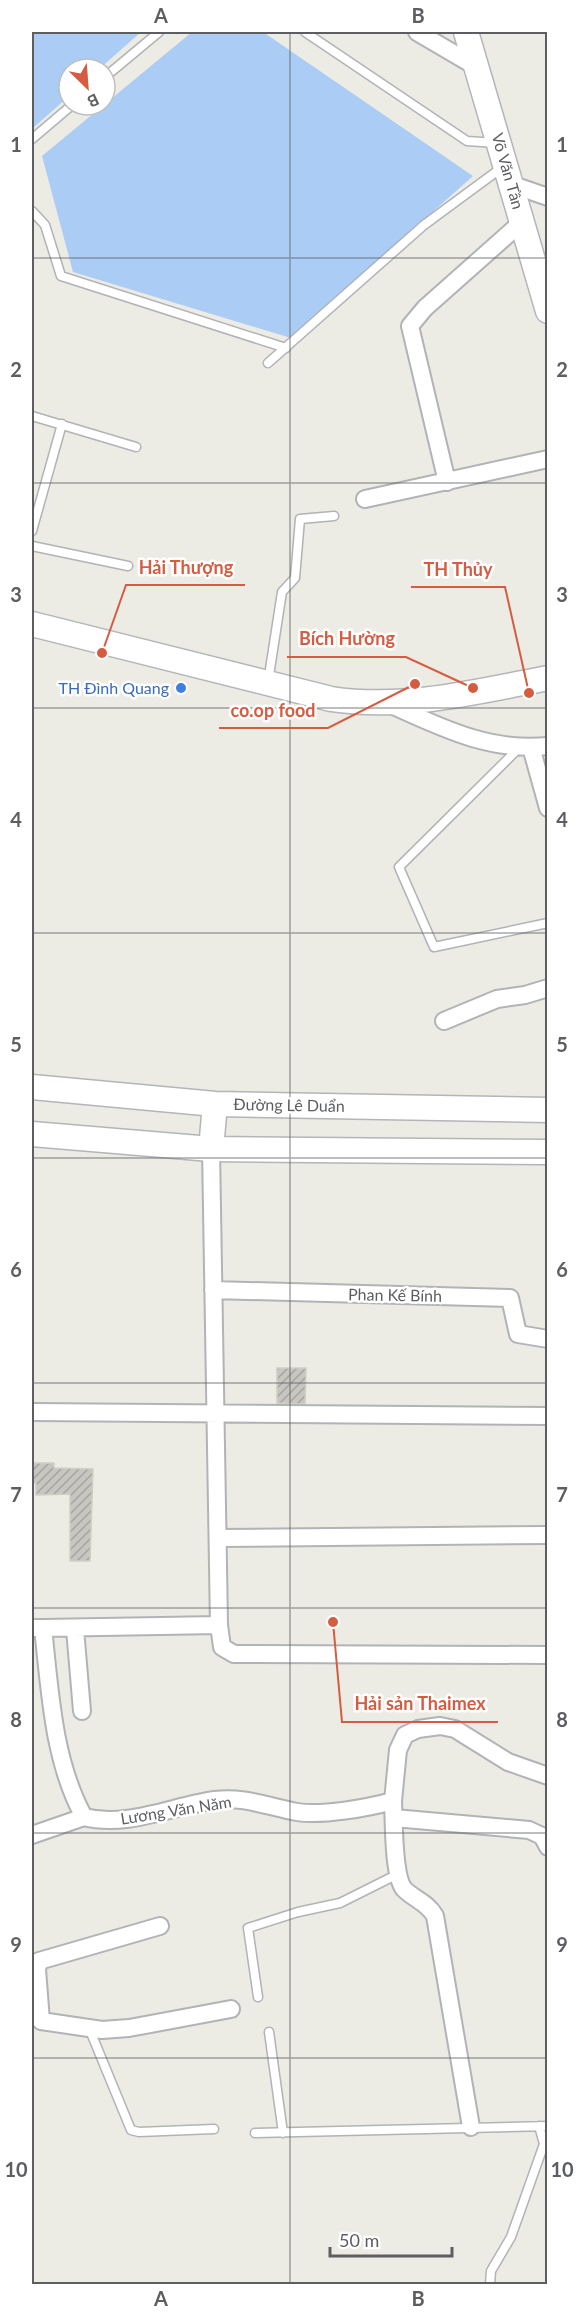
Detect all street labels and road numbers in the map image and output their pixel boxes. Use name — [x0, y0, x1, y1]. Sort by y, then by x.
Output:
street label: Võ Văn Tần — [489, 130, 528, 211]
street label: Đường Lê Duẩn — [233, 1094, 345, 1115]
street label: Phan Kế Bính — [348, 1284, 442, 1305]
street label: Lương Văn Năm — [119, 1791, 233, 1828]

